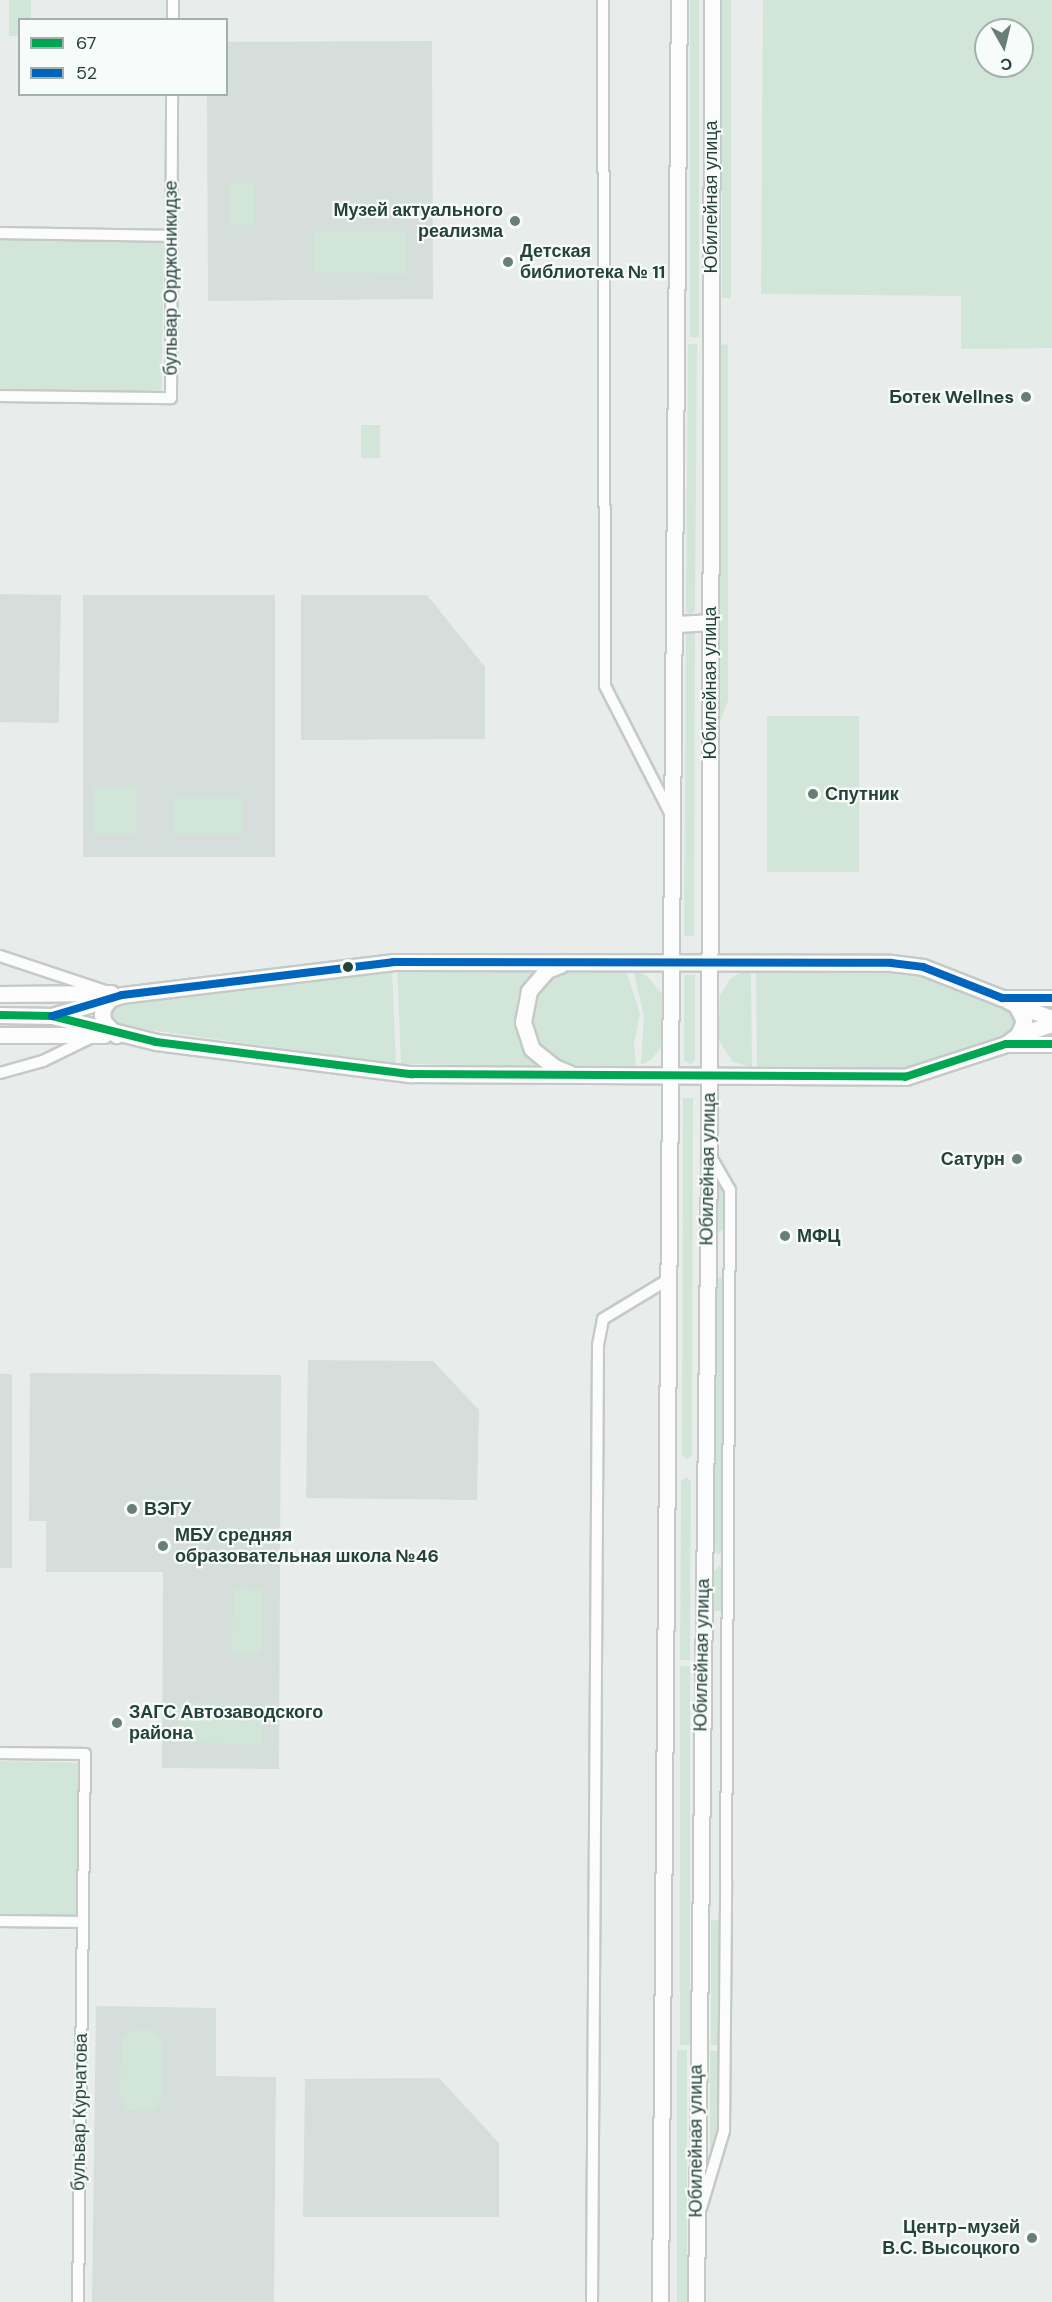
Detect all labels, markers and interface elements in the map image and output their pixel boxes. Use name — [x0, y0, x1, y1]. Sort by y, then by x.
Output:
legend — [18, 18, 228, 96]
north arrow — [974, 18, 1034, 78]
text: 67 — [76, 31, 96, 55]
text: С — [999, 53, 1013, 76]
text: 52 — [76, 61, 97, 85]
street label: Юбилейная улица — [700, 120, 722, 274]
street label: бульвар Орджоникидзе — [160, 180, 182, 376]
place label: Музей актуального реализма — [334, 200, 503, 242]
marker: Музей актуального реализма — [508, 214, 522, 228]
place label: Детская библиотека № 11 — [520, 241, 665, 284]
marker: Детская библиотека № 11 — [501, 255, 515, 269]
place label: Ботек Wellnes — [889, 386, 1014, 408]
marker: Ботек Wellnes — [1019, 390, 1033, 404]
street label: Юбилейная улица — [699, 606, 721, 760]
place label: Спутник — [825, 783, 899, 805]
marker: Спутник — [806, 787, 820, 801]
unlabelled marker — [342, 961, 354, 973]
street label: Юбилейная улица — [696, 1092, 720, 1246]
place label: Сатурн — [941, 1148, 1005, 1170]
marker: Сатурн — [1010, 1152, 1024, 1166]
place label: МФЦ — [797, 1225, 841, 1247]
marker: МФЦ — [778, 1229, 792, 1243]
place label: ВЭГУ — [144, 1498, 191, 1520]
marker: ВЭГУ — [125, 1502, 139, 1516]
place label: МБУ средняя образовательная школа №46 — [175, 1525, 439, 1568]
marker: МБУ средняя образовательная школа №46 — [156, 1539, 170, 1553]
street label: Юбилейная улица — [690, 1578, 714, 1732]
place label: ЗАГС Автозаводского района — [129, 1702, 323, 1744]
marker: ЗАГС Автозаводского района — [110, 1716, 124, 1730]
street label: бульвар Курчатова — [68, 2033, 92, 2191]
street label: Юбилейная улица — [685, 2064, 707, 2218]
place label: Центр-музей В.С. Высоцкого — [882, 2217, 1020, 2260]
marker: Центр-музей В.С. Высоцкого — [1025, 2231, 1039, 2245]

